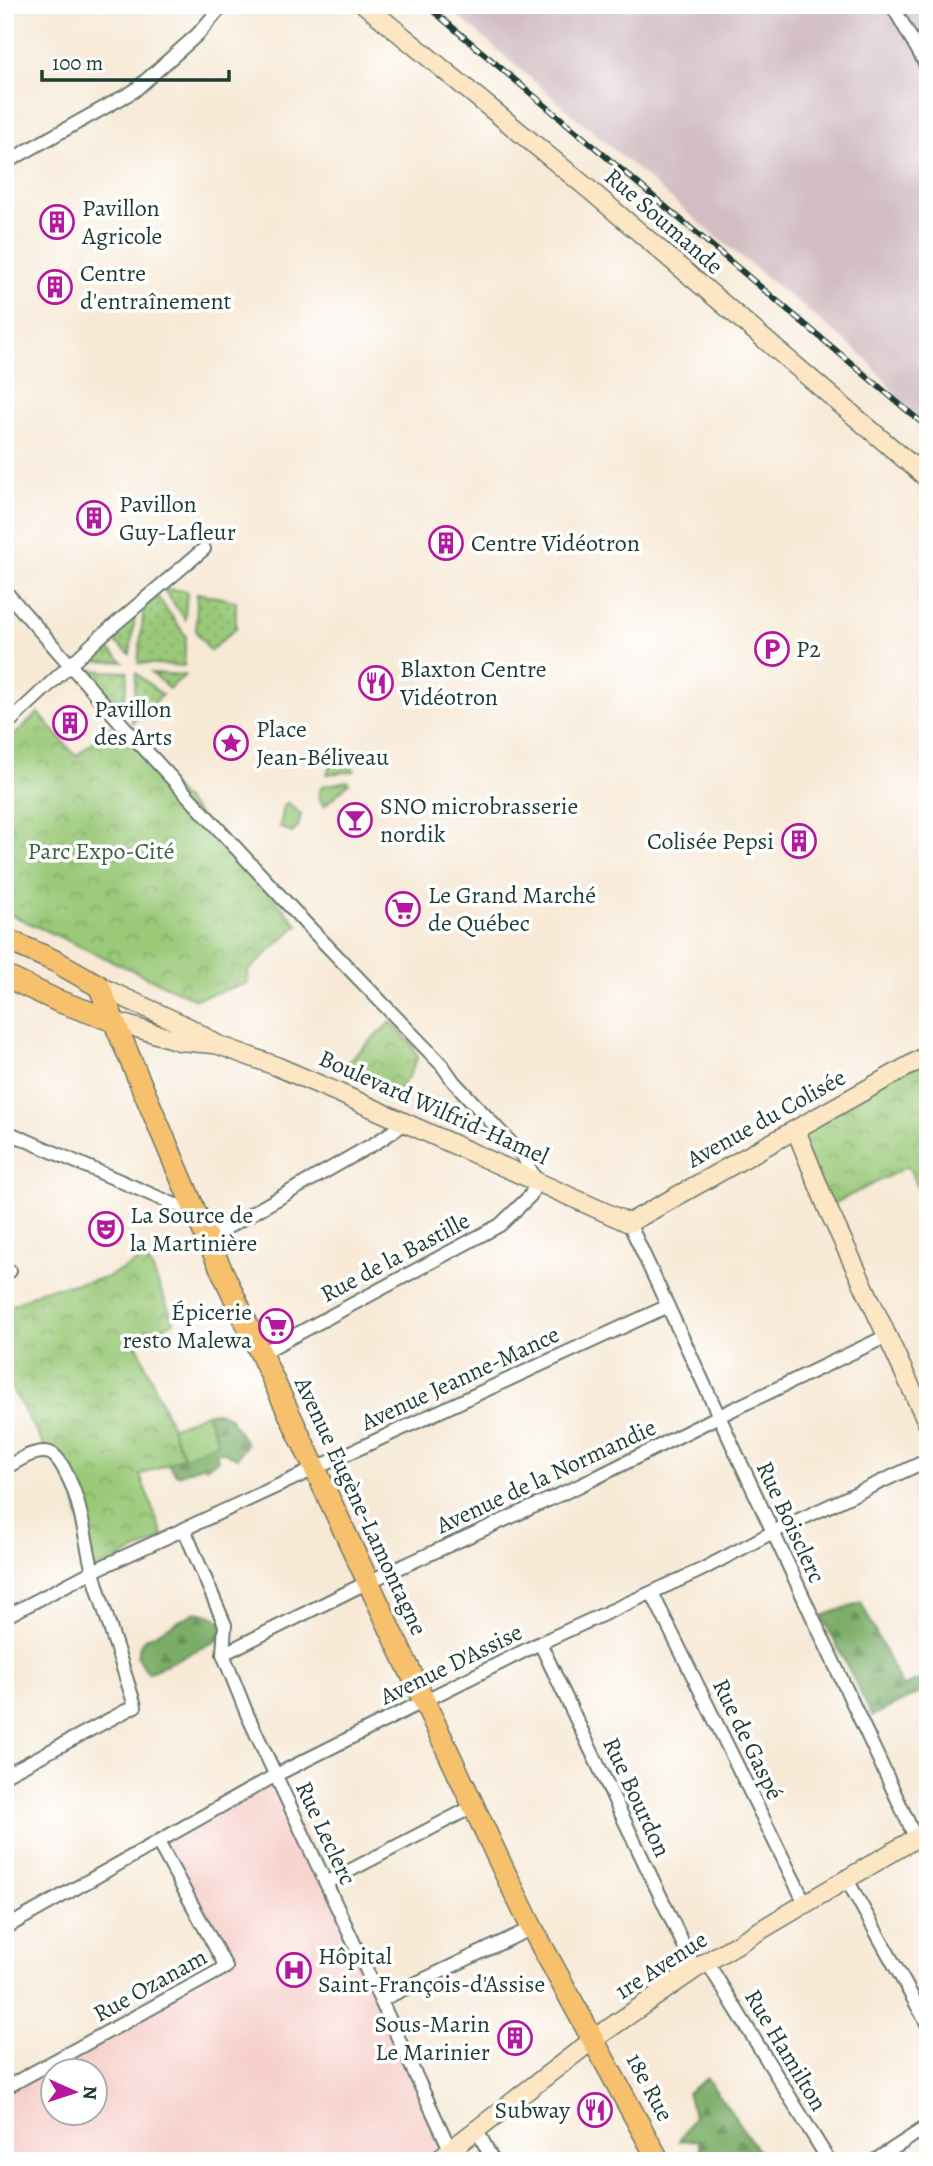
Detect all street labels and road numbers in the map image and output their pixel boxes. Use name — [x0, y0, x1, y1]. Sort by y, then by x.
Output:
street label: Rue Soumande — [598, 161, 730, 281]
street label: Boulevard Wilfrid-Hamel — [314, 1042, 554, 1172]
street label: Avenue du Colisée — [680, 1061, 851, 1175]
street label: Rue de la Bastille — [315, 1204, 475, 1310]
street label: Avenue Jeanne-Mance — [355, 1318, 564, 1438]
street label: Avenue Eugène-Lamontagne — [287, 1371, 435, 1640]
street label: Avenue de la Normandie — [430, 1411, 661, 1541]
street label: Rue Boisclerc — [749, 1456, 833, 1588]
street label: Avenue D'Assise — [374, 1616, 528, 1713]
street label: Rue de Gaspé — [705, 1673, 791, 1805]
street label: Rue Bourdon — [595, 1732, 679, 1862]
street label: Rue Leclerc — [288, 1776, 364, 1890]
street label: 1re Avenue — [609, 1923, 713, 2007]
street label: Rue Ozanam — [87, 1941, 213, 2029]
street label: Rue Hamilton — [737, 1983, 835, 2117]
street label: 18e Rue — [619, 2047, 681, 2127]

